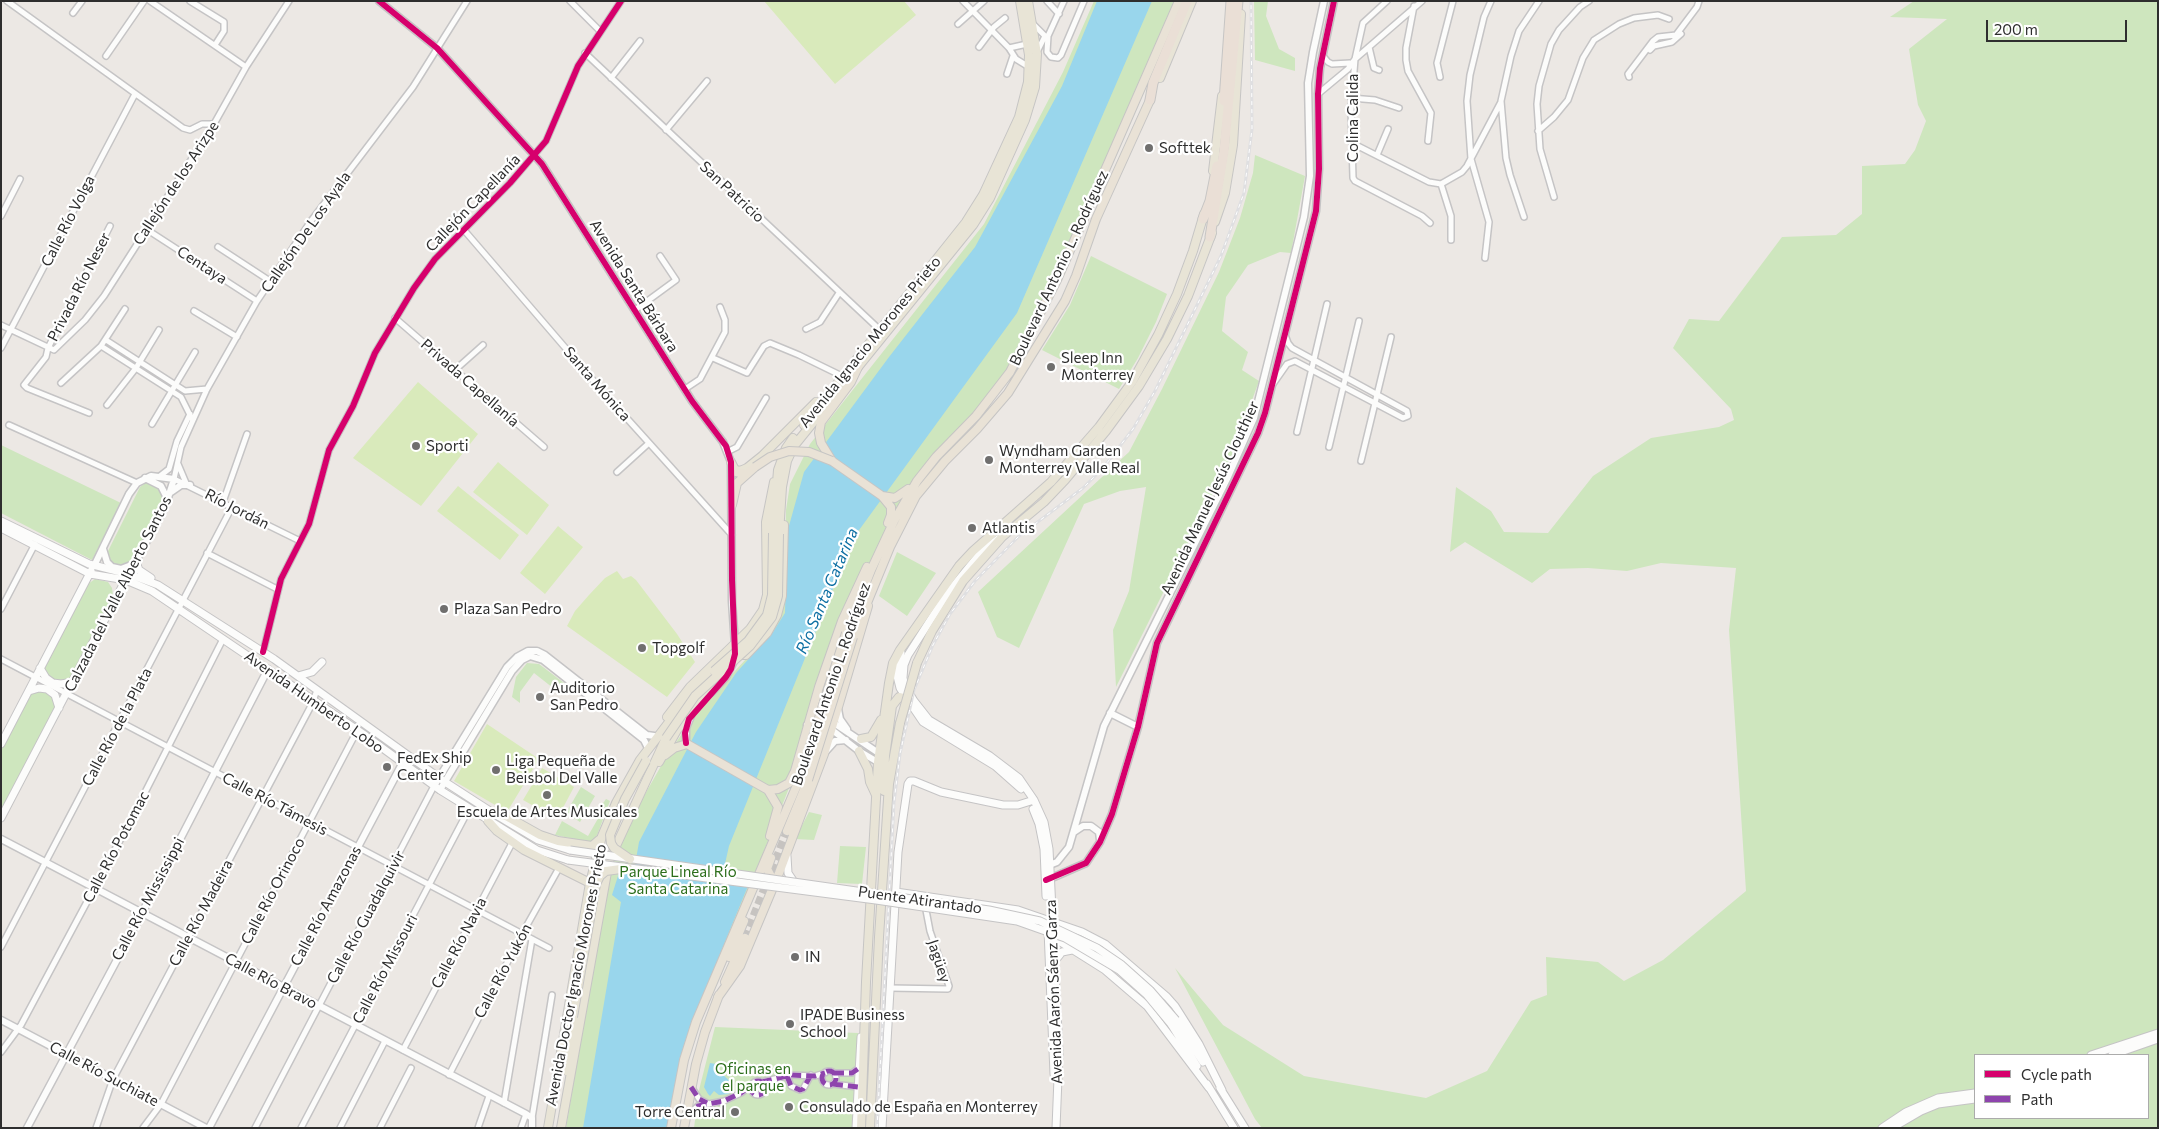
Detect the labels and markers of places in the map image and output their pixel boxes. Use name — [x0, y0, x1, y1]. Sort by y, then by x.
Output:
place label: Softtek — [1159, 139, 1211, 157]
marker: Softtek — [1143, 142, 1155, 154]
place label: Sleep Inn Monterrey — [1061, 349, 1134, 384]
marker: Sleep Inn Monterrey — [1045, 361, 1057, 373]
place label: Sporti — [426, 437, 469, 455]
marker: Sporti — [410, 440, 422, 452]
place label: Wyndham Garden Monterrey Valle Real — [999, 442, 1140, 477]
marker: Wyndham Garden Monterrey Valle Real — [983, 454, 995, 466]
place label: Atlantis — [982, 519, 1035, 537]
marker: Atlantis — [966, 522, 978, 534]
place label: Plaza San Pedro — [454, 600, 562, 618]
marker: Plaza San Pedro — [438, 603, 450, 615]
place label: Topgolf — [652, 639, 705, 657]
marker: Topgolf — [636, 642, 648, 654]
place label: Auditorio San Pedro — [550, 679, 619, 714]
marker: Auditorio San Pedro — [534, 691, 546, 703]
place label: FedEx Ship Center — [397, 749, 472, 784]
place label: Liga Pequeña de Beisbol Del Valle — [506, 752, 617, 787]
marker: FedEx Ship Center — [381, 761, 393, 773]
marker: Liga Pequeña de Beisbol Del Valle — [490, 764, 502, 776]
marker: Escuela de Artes Musicales — [541, 789, 553, 801]
place label: Escuela de Artes Musicales — [457, 803, 637, 821]
place label: IN — [805, 948, 821, 966]
marker: IN — [789, 951, 801, 963]
place label: IPADE Business School — [800, 1006, 905, 1041]
marker: IPADE Business School — [784, 1018, 796, 1030]
place label: Consulado de España en Monterrey — [799, 1098, 1038, 1116]
marker: Consulado de España en Monterrey — [783, 1101, 795, 1113]
place label: Torre Central — [635, 1103, 725, 1121]
marker: Torre Central — [729, 1106, 741, 1118]

